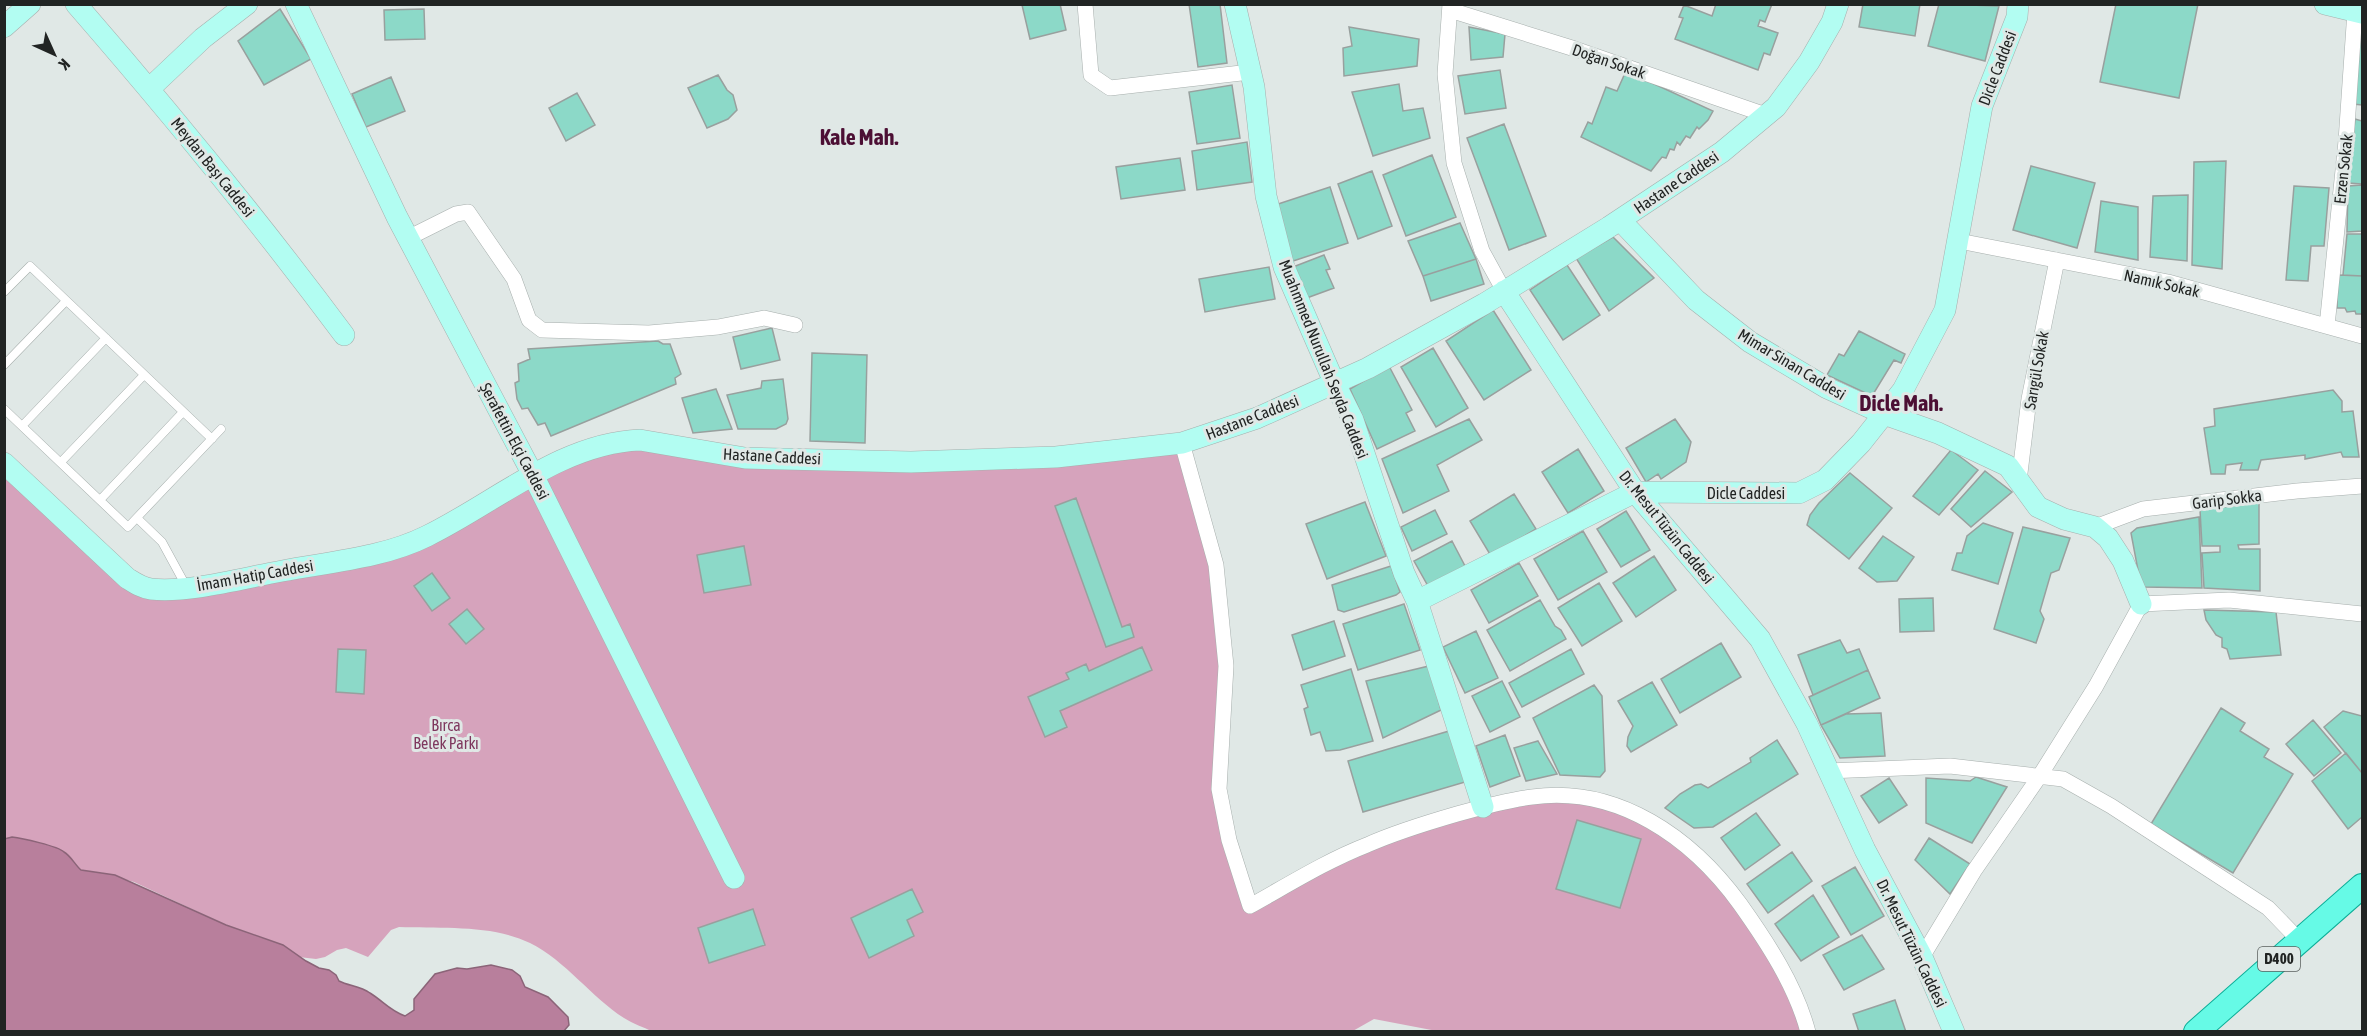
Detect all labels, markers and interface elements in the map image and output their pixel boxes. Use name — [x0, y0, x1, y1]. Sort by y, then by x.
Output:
north arrow — [24, 24, 84, 84]
street label: Dicle Caddesi — [1975, 28, 2019, 108]
street label: Doğan Sokak — [1570, 40, 1648, 83]
text: K — [55, 55, 74, 74]
street label: Meydan Başı Caddesi — [167, 114, 258, 221]
district label: Kale Mah. — [820, 124, 898, 150]
street label: Erzen Sokak — [2330, 133, 2356, 205]
street label: Hastane Caddesi — [1630, 147, 1722, 217]
street label: Muahmmed Nurullah Seyda Caddesi — [1275, 257, 1372, 461]
street label: Namık Sokak — [2122, 266, 2202, 300]
street label: Mimar Sinan Caddesi — [1735, 325, 1849, 403]
street label: Sarıgül Sokak — [2020, 329, 2053, 411]
street label: Şerafettin Elçi Caddesi — [476, 380, 553, 503]
district label: Dicle Mah. — [1859, 390, 1943, 416]
street label: Hastane Caddesi — [1203, 391, 1301, 443]
street label: Hastane Caddesi — [723, 444, 821, 468]
street label: Dr. Mesut Tüzün Caddesi — [1616, 467, 1718, 587]
street label: Dicle Caddesi — [1707, 484, 1785, 502]
street label: Garip Sokka — [2191, 486, 2263, 513]
street label: İmam Hatip Caddesi — [195, 556, 315, 595]
park label: Bırca Belek Parkı — [413, 716, 479, 752]
street label: Dr. Mesut Tüzün Caddesi — [1873, 876, 1951, 1010]
road number: D400 — [2258, 947, 2300, 971]

